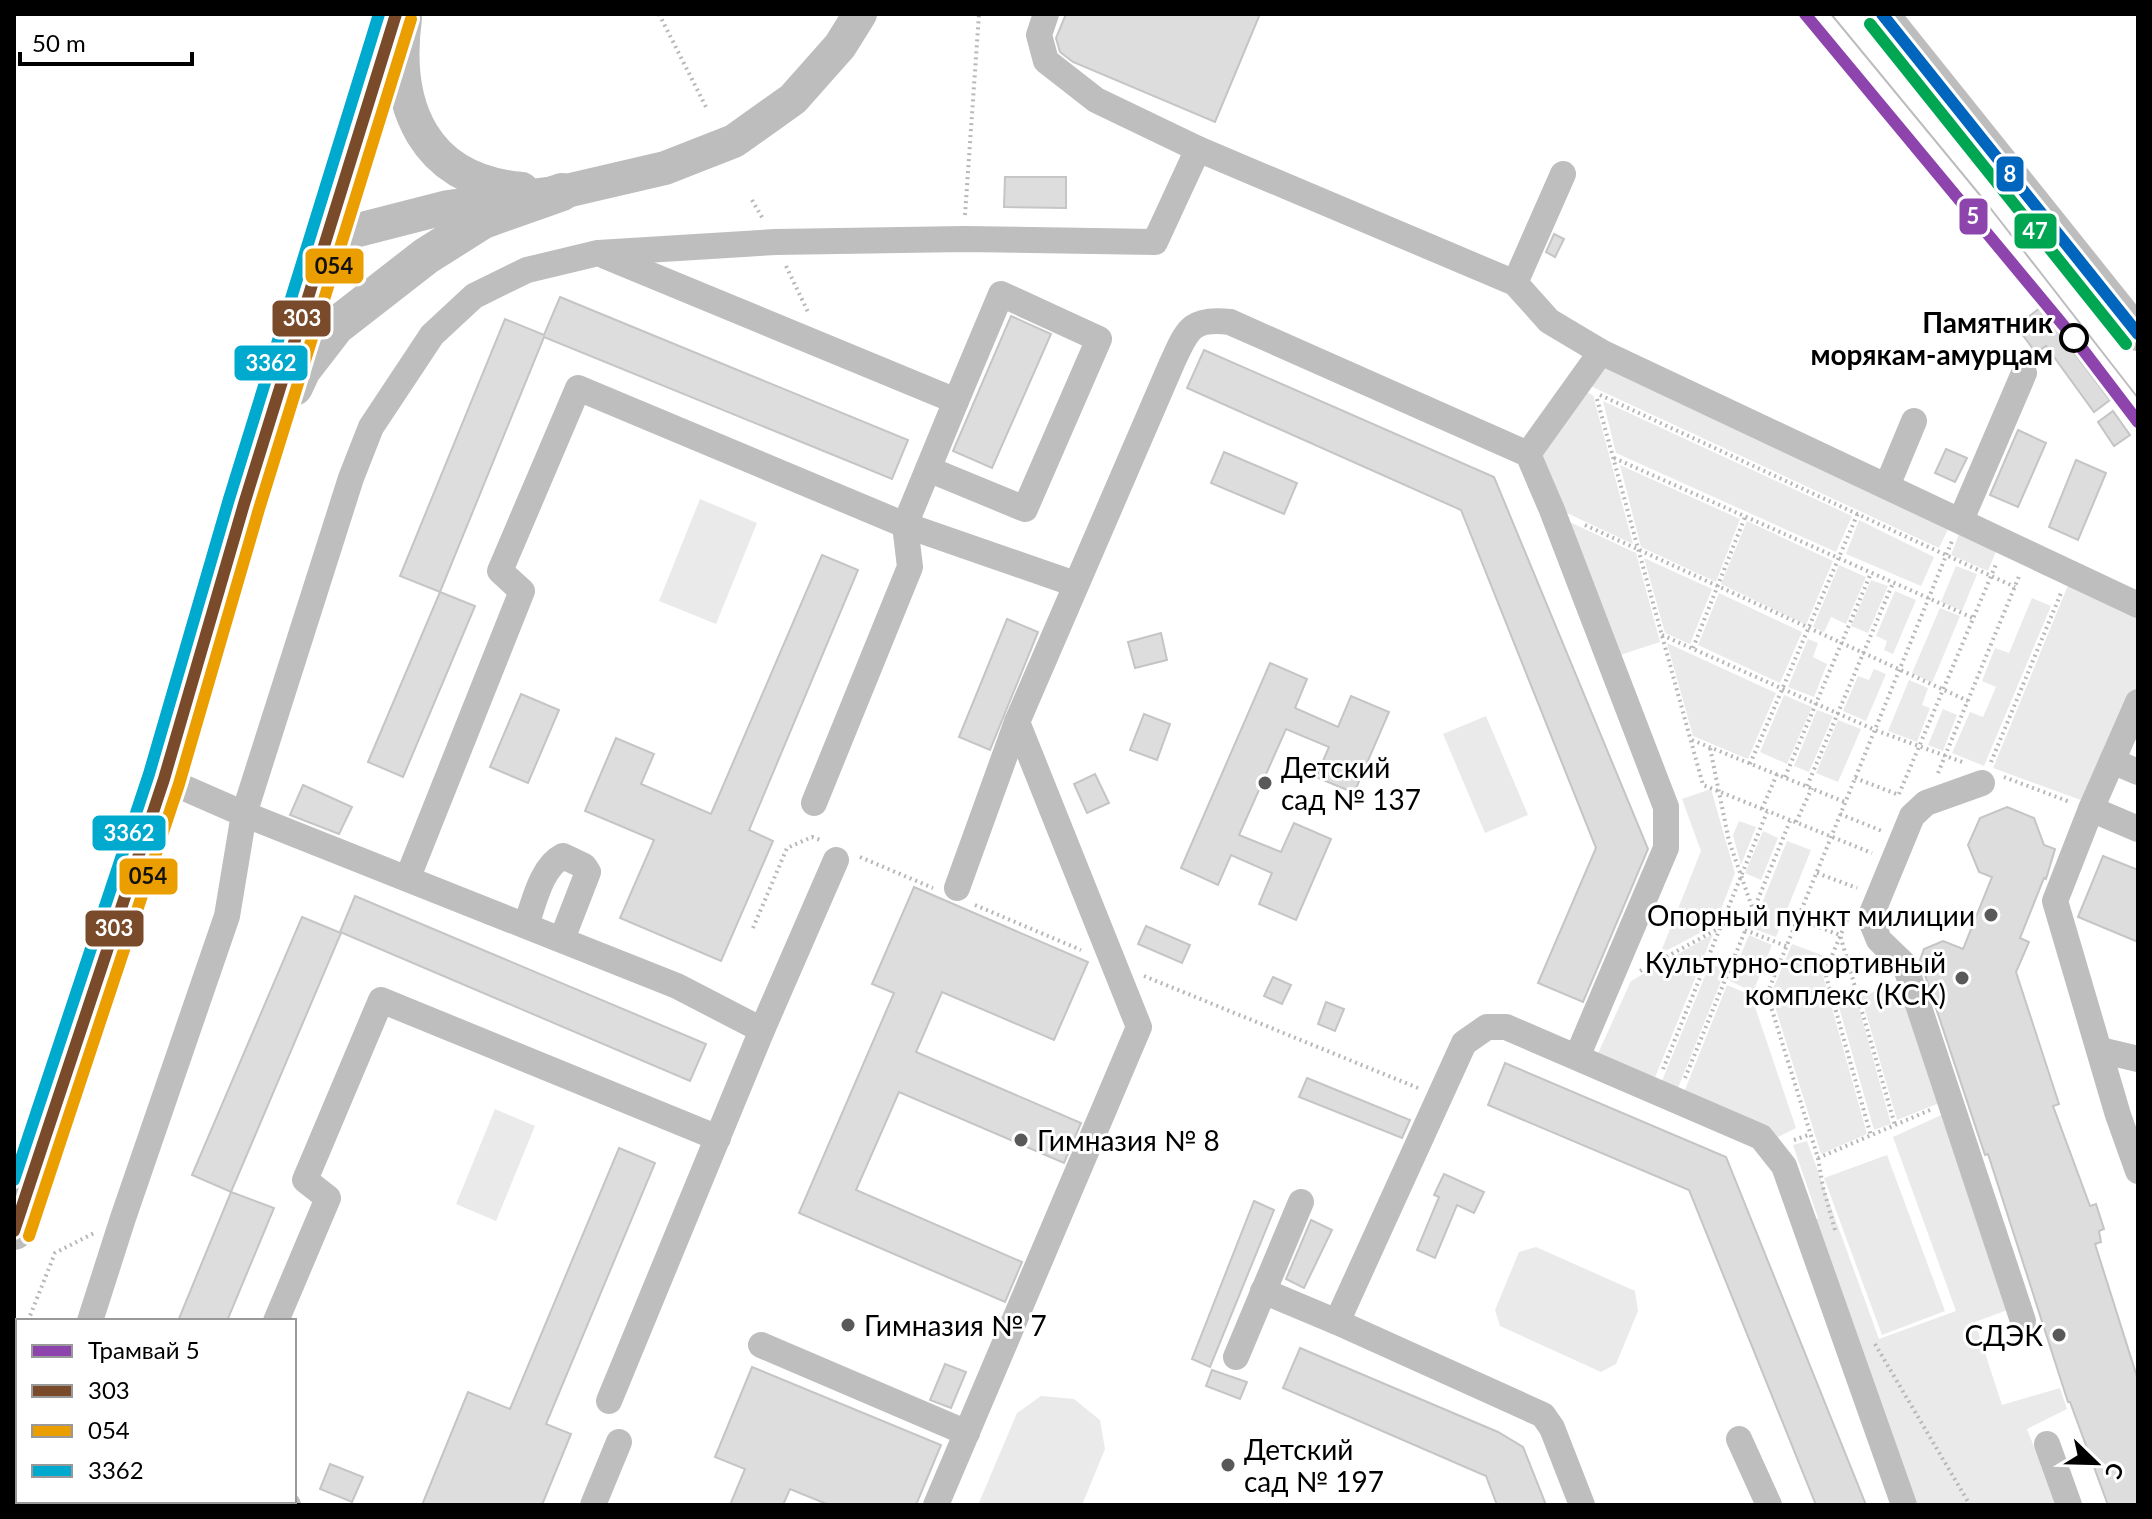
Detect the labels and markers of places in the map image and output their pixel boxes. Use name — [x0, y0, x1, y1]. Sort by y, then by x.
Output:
place label: Памятник морякам-амурцам — [1810, 305, 2053, 371]
marker: Памятник морякам-амурцам — [2060, 324, 2088, 352]
place label: Детский сад № 137 — [1281, 750, 1421, 816]
marker: Детский сад № 137 — [1256, 774, 1274, 792]
place label: Опорный пункт милиции — [1647, 898, 1975, 932]
marker: Опорный пункт милиции — [1982, 906, 2000, 924]
place label: Культурно-спортивный комплекс (КСК) — [1645, 945, 1946, 1011]
marker: Культурно-спортивный комплекс (КСК) — [1953, 969, 1971, 987]
place label: Гимназия № 8 — [1037, 1123, 1220, 1157]
marker: Гимназия № 8 — [1012, 1131, 1030, 1149]
place label: Гимназия № 7 — [864, 1308, 1047, 1342]
marker: Гимназия № 7 — [839, 1316, 857, 1334]
place label: СДЭК — [1965, 1318, 2043, 1352]
marker: СДЭК — [2050, 1326, 2068, 1344]
place label: Детский сад № 197 — [1244, 1432, 1384, 1498]
marker: Детский сад № 197 — [1219, 1456, 1237, 1474]

